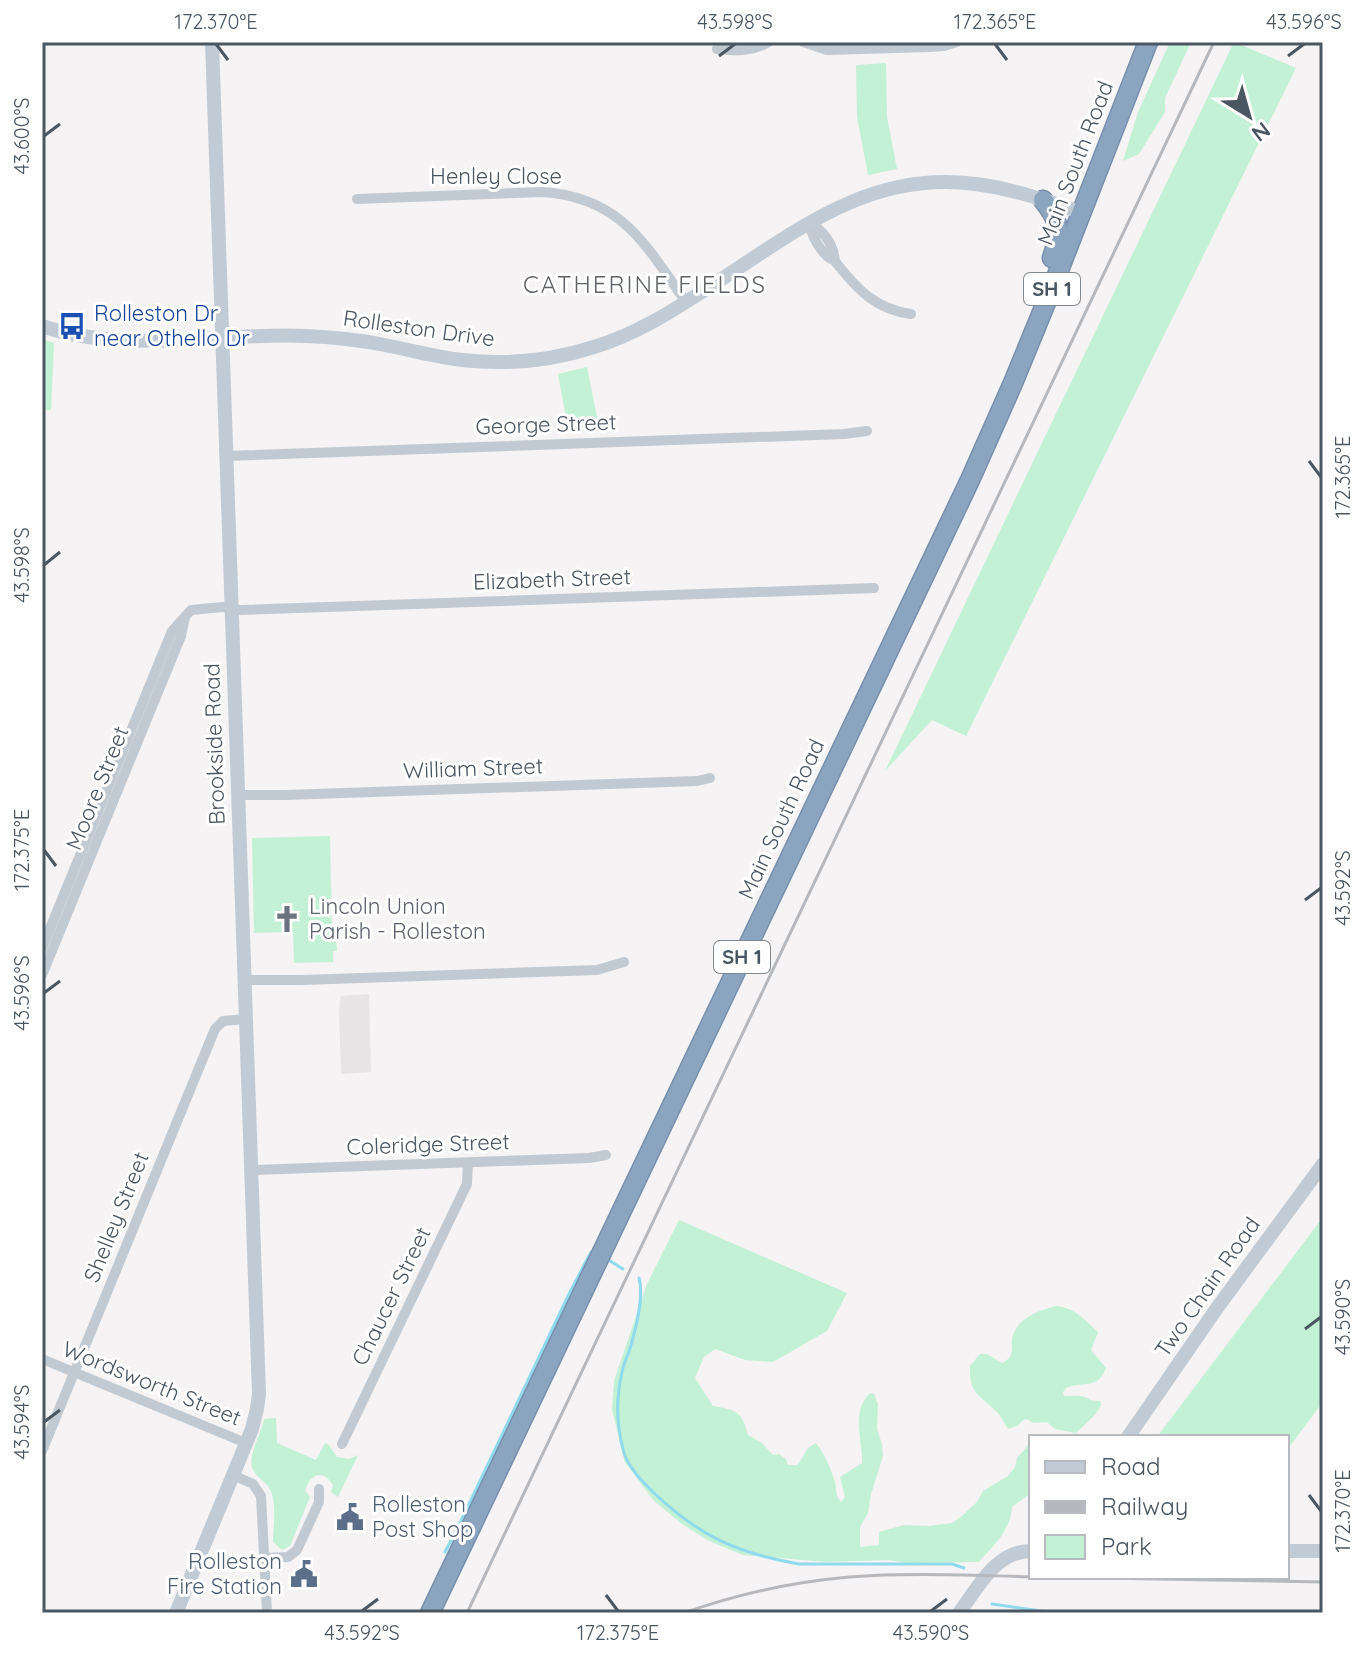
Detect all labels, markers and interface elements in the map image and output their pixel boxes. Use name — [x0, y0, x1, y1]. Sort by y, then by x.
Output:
text: 172.370°E — [175, 9, 258, 34]
text: 43.598°S — [697, 9, 773, 34]
text: 172.365°E — [954, 9, 1036, 34]
text: 43.596°S — [1266, 9, 1342, 34]
north arrow — [1209, 76, 1289, 156]
street label: Main South Road — [1031, 77, 1119, 249]
text: 43.600°S — [9, 97, 34, 175]
text: N — [1246, 116, 1276, 148]
street label: Henley Close — [430, 162, 562, 190]
district label: CATHERINE FIELDS — [523, 269, 767, 299]
road number: SH 1 — [1024, 273, 1080, 305]
place label: Rolleston Dr near Othello Dr — [94, 299, 250, 352]
street label: Rolleston Drive — [341, 303, 497, 353]
bus stop icon: Rolleston Dr near Othello Dr — [57, 311, 87, 341]
street label: George Street — [475, 408, 617, 440]
text: 172.365°E — [1330, 436, 1355, 518]
text: 43.598°S — [9, 527, 34, 603]
street label: Elizabeth Street — [473, 562, 631, 596]
street label: Brookside Road — [197, 663, 231, 825]
street label: Moore Street — [59, 722, 135, 854]
street label: Main South Road — [732, 734, 830, 904]
street label: William Street — [402, 752, 544, 784]
text: 172.375°E — [9, 809, 34, 891]
text: 43.592°S — [1330, 850, 1355, 926]
place label: Lincoln Union Parish - Rolleston — [309, 892, 486, 945]
church icon: Lincoln Union Parish - Rolleston — [272, 904, 302, 934]
road number: SH 1 — [714, 941, 770, 973]
text: 43.596°S — [9, 955, 34, 1031]
street label: Coleridge Street — [346, 1127, 510, 1161]
street label: Shelley Street — [77, 1148, 155, 1286]
street label: Two Chain Road — [1148, 1212, 1266, 1362]
street label: Chaucer Street — [345, 1222, 437, 1370]
text: 43.590°S — [1330, 1279, 1355, 1355]
street label: Wordsworth Street — [59, 1334, 245, 1432]
text: 43.594°S — [9, 1384, 34, 1460]
legend — [1029, 1435, 1289, 1579]
text: Road — [1101, 1451, 1161, 1481]
text: 172.370°E — [1330, 1470, 1355, 1553]
place label: Rolleston Post Shop — [372, 1490, 473, 1543]
text: Railway — [1101, 1491, 1188, 1521]
public building icon: Rolleston Post Shop — [335, 1502, 365, 1532]
text: Park — [1101, 1531, 1152, 1561]
place label: Rolleston Fire Station — [167, 1547, 282, 1600]
public building icon: Rolleston Fire Station — [289, 1559, 319, 1589]
text: 43.592°S — [324, 1620, 400, 1645]
text: 172.375°E — [577, 1620, 659, 1645]
text: 43.590°S — [893, 1620, 969, 1645]

